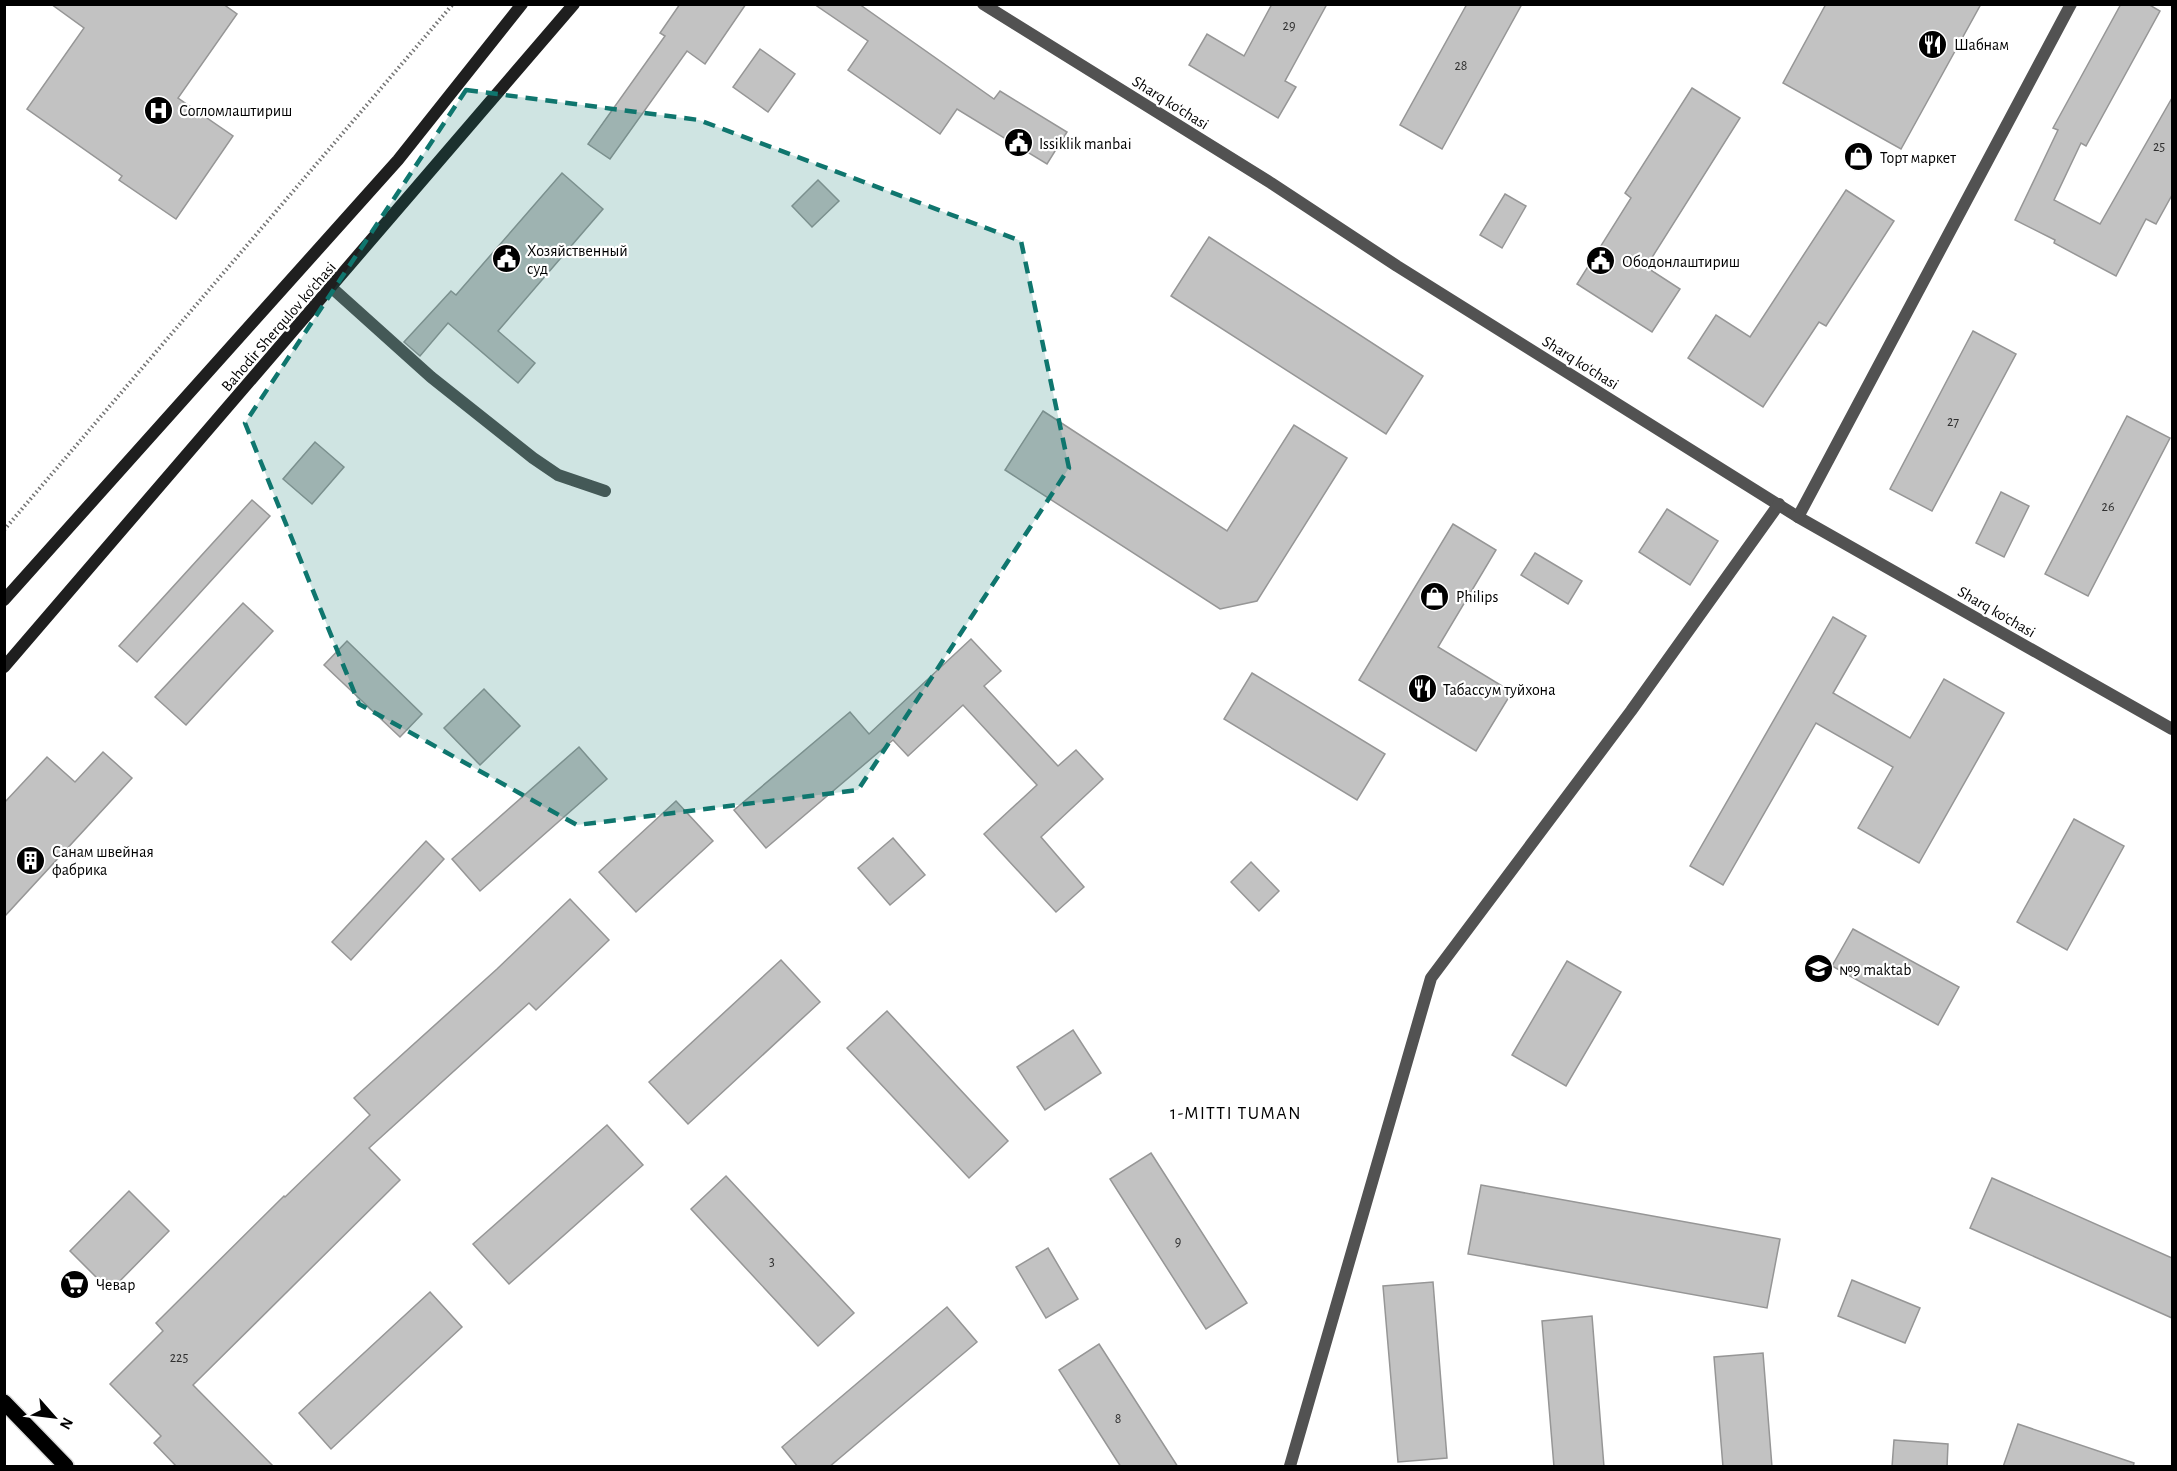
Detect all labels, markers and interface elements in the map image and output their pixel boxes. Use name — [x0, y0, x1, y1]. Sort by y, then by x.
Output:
house number: 29 — [1283, 19, 1295, 33]
restaurant icon: Шабнам — [1917, 28, 1949, 60]
place label: Шабнам — [1954, 37, 2009, 53]
house number: 28 — [1454, 59, 1468, 73]
street label: Sharq ko‘chasi — [1129, 73, 1211, 133]
hospital icon: Согломлаштириш — [142, 94, 174, 126]
place label: Согломлаштириш — [179, 103, 292, 119]
public building icon: Issiklik manbai — [1002, 127, 1034, 159]
place label: Issiklik manbai — [1039, 136, 1132, 152]
house number: 25 — [2153, 140, 2165, 154]
shop icon: Торт маркет — [1843, 141, 1875, 173]
place label: Торт маркет — [1880, 150, 1956, 166]
public building icon: Хозяйственный суд — [490, 243, 522, 275]
place label: Хозяйственный суд — [527, 243, 628, 278]
public building icon: Ободонлаштириш — [1585, 245, 1617, 277]
place label: Ободонлаштириш — [1622, 254, 1740, 270]
street label: Bahodir Sherqulov ko‘chasi — [218, 259, 339, 394]
street label: Sharq ko‘chasi — [1539, 333, 1621, 393]
house number: 27 — [1947, 415, 1959, 429]
house number: 26 — [2102, 500, 2114, 514]
shop icon: Philips — [1419, 580, 1451, 612]
street label: Sharq ko‘chasi — [1955, 583, 2038, 640]
place label: Philips — [1456, 589, 1498, 605]
restaurant icon: Табассум туйхона — [1406, 673, 1438, 705]
place label: Табассум туйхона — [1443, 682, 1556, 699]
building icon: Санам швейная фабрика — [15, 844, 47, 876]
place label: Санам швейная фабрика — [52, 844, 154, 878]
school or university icon: №9 maktab — [1802, 953, 1834, 985]
place label: №9 maktab — [1839, 962, 1911, 978]
district label: 1-MITTI TUMAN — [1170, 1105, 1302, 1123]
house number: 9 — [1175, 1235, 1181, 1249]
house number: 3 — [769, 1255, 775, 1269]
supermarket icon: Чевар — [59, 1268, 91, 1300]
place label: Чевар — [96, 1277, 135, 1293]
house number: 225 — [170, 1351, 188, 1365]
north arrow — [24, 1387, 84, 1447]
house number: 8 — [1115, 1412, 1121, 1426]
text: N — [57, 1415, 76, 1432]

